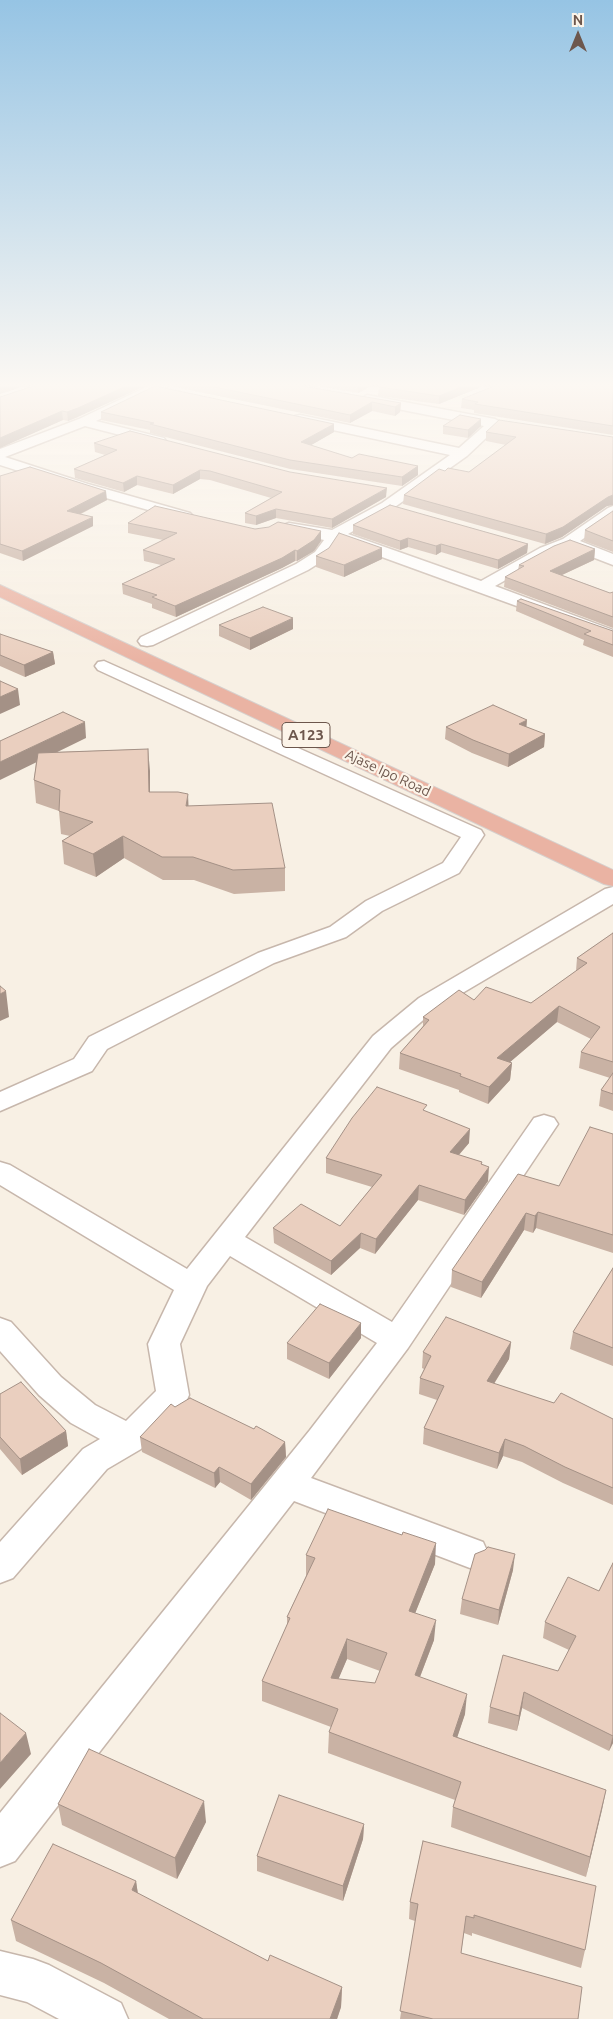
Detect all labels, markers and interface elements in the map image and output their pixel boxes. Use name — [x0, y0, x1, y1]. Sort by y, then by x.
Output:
north arrow — [553, 10, 603, 60]
text: N — [573, 12, 583, 28]
road number: A123 — [282, 722, 330, 748]
street label: Ajase Ipo Road — [343, 746, 433, 800]

